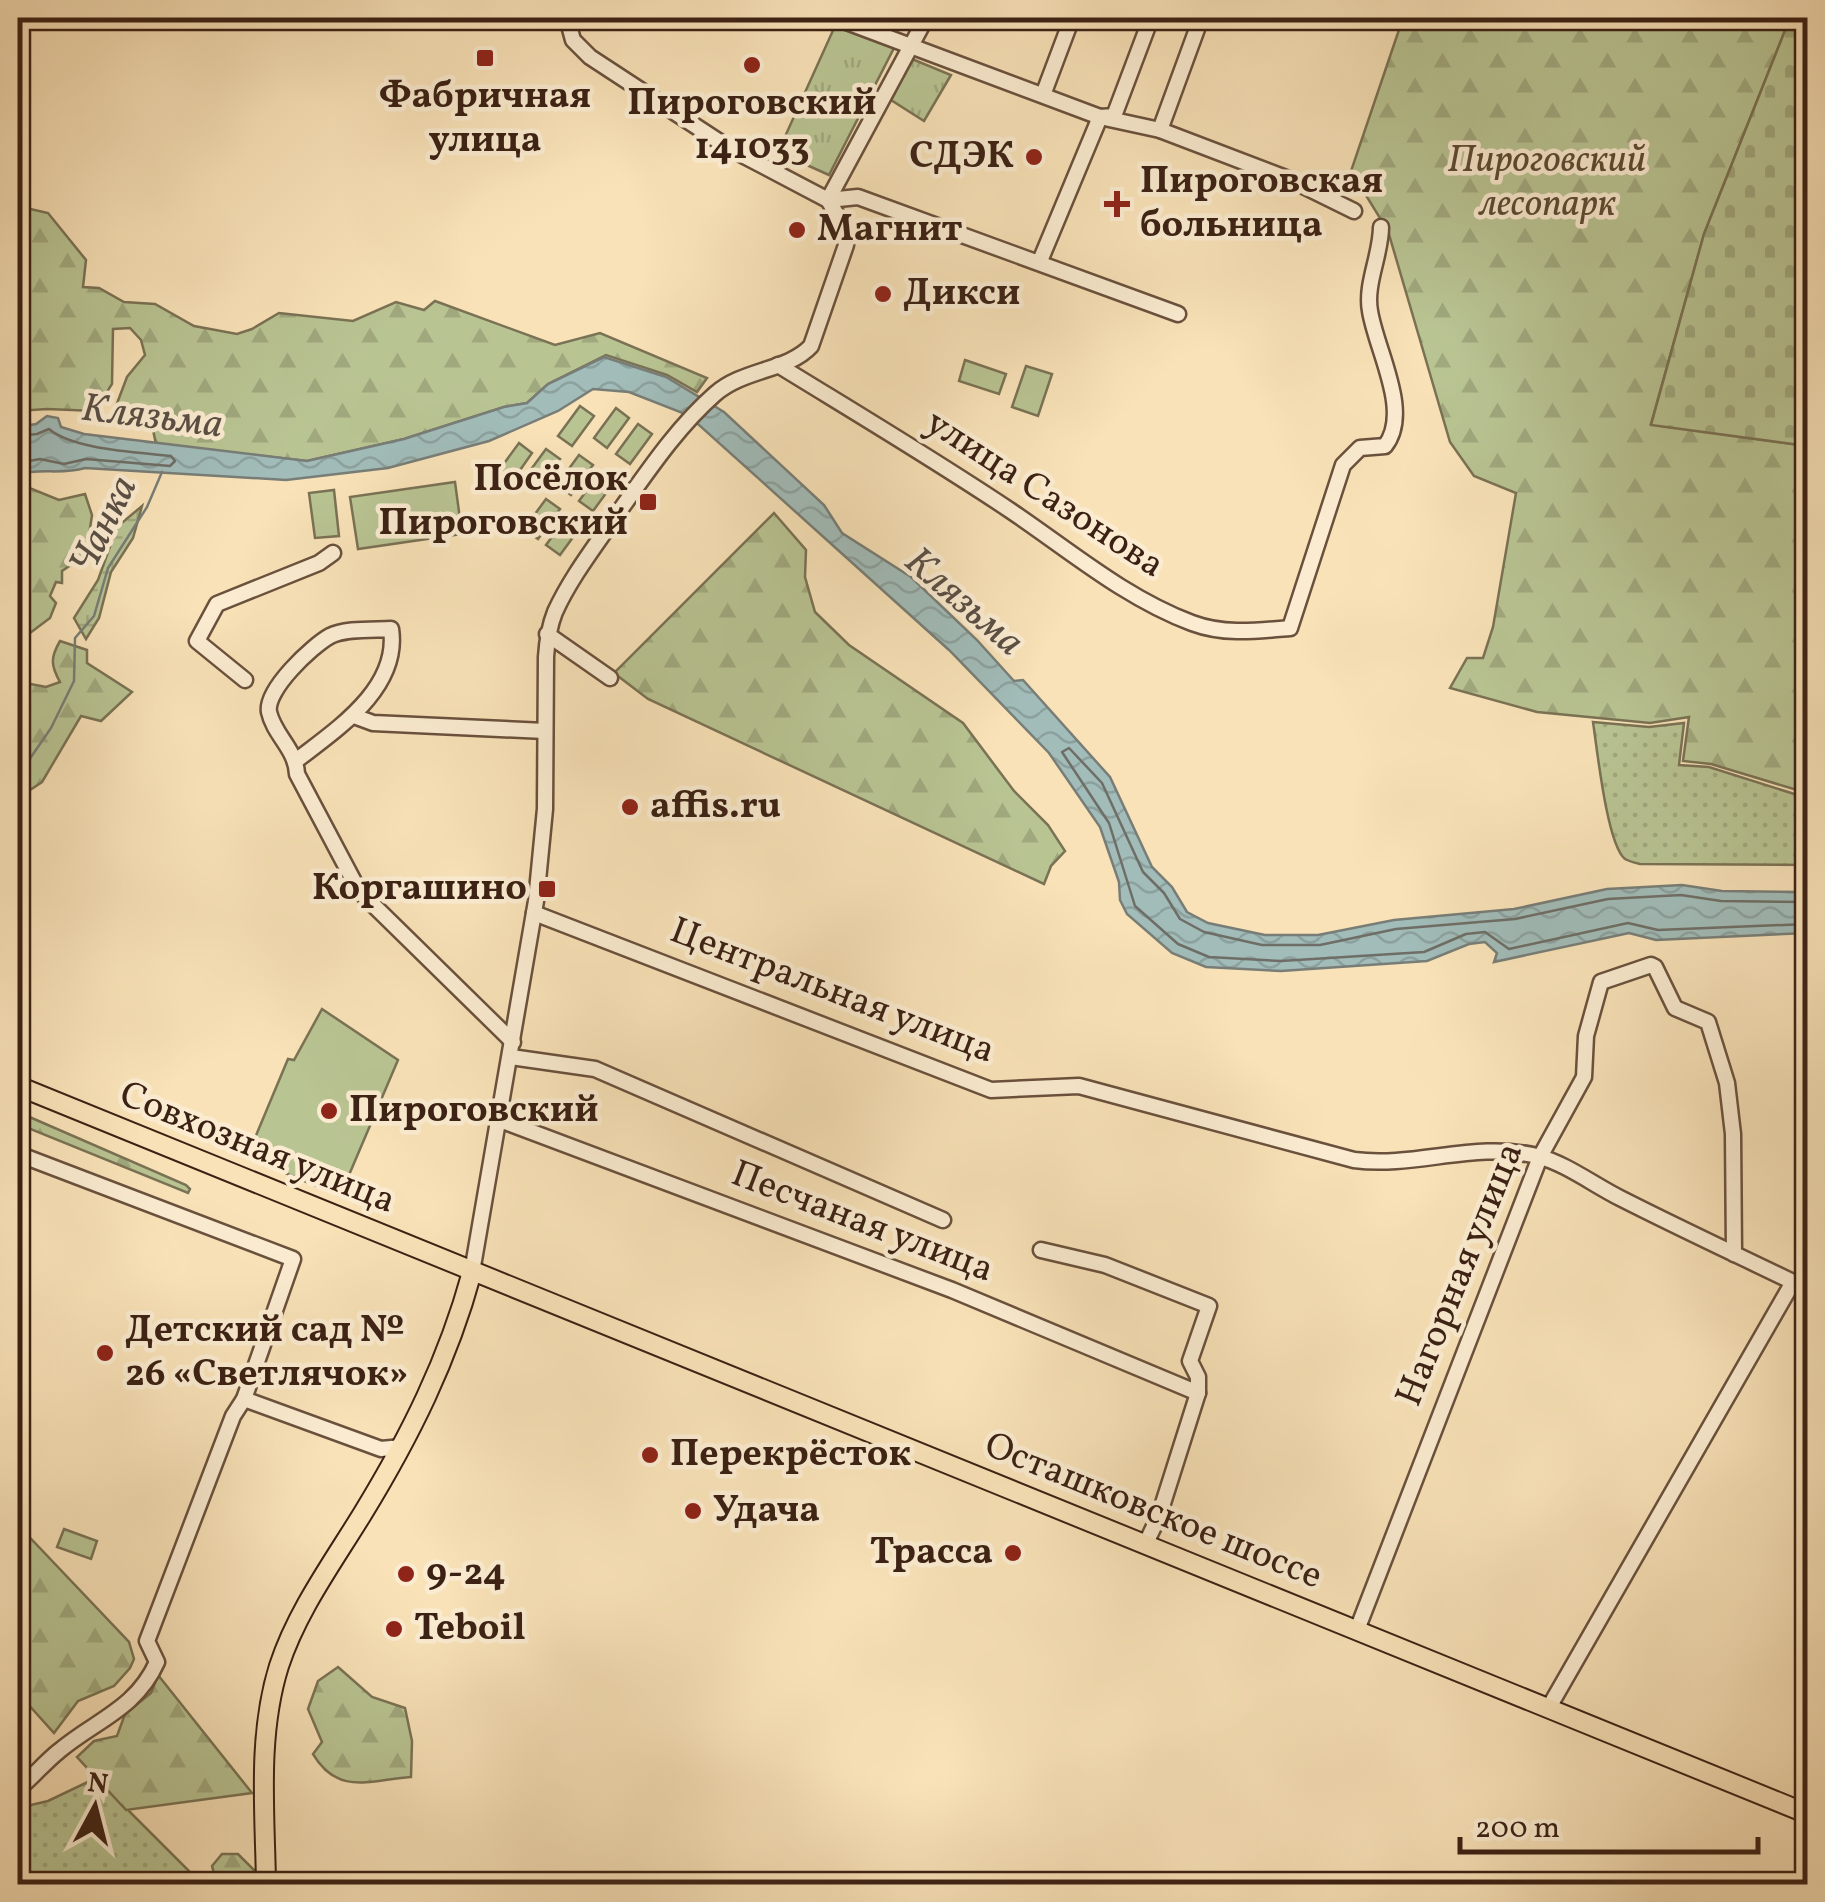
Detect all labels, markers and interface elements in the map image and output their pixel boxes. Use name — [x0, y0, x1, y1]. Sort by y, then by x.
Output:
marker: Фабричная улица — [474, 47, 496, 69]
marker: Пироговский 141033 — [741, 54, 763, 76]
place label: Фабричная улица — [379, 71, 591, 168]
place label: Пироговский 141033 — [627, 78, 877, 175]
place label: СДЭК — [909, 131, 1014, 184]
park label: Пироговский лесопарк — [1448, 135, 1646, 232]
marker: СДЭК — [1023, 146, 1045, 168]
place label: Пироговская больница — [1140, 156, 1383, 253]
marker: Пироговская больница — [1104, 191, 1130, 217]
place label: Магнит — [817, 204, 963, 257]
marker: Магнит — [786, 219, 808, 241]
place label: Дикси — [903, 268, 1021, 321]
marker: Дикси — [872, 283, 894, 305]
water label: Клязьма — [78, 382, 226, 454]
street label: улица Сазонова — [914, 398, 1174, 592]
place label: Посёлок Пироговский — [378, 454, 628, 551]
water label: Чанка — [57, 467, 153, 585]
marker: Посёлок Пироговский — [637, 491, 659, 513]
water label: Клязьма — [891, 535, 1035, 671]
place label: affis.ru — [650, 781, 781, 834]
marker: affis.ru — [619, 796, 641, 818]
place label: Коргашино — [312, 863, 527, 916]
marker: Коргашино — [536, 878, 558, 900]
street label: Центральная улица — [662, 906, 1002, 1078]
street label: Совхозная улица — [111, 1069, 403, 1229]
place label: Пироговский — [349, 1085, 599, 1138]
marker: Пироговский — [318, 1100, 340, 1122]
street label: Нагорная улица — [1384, 1135, 1538, 1415]
street label: Песчаная улица — [723, 1149, 1001, 1297]
place label: Детский сад № 26 «Светлячок» — [125, 1305, 408, 1402]
marker: Детский сад № 26 «Светлячок» — [94, 1342, 116, 1364]
street label: Осташковское шоссе — [976, 1420, 1330, 1604]
place label: Перекрёсток — [670, 1429, 911, 1482]
marker: Перекрёсток — [639, 1444, 661, 1466]
place label: Удача — [713, 1485, 820, 1538]
marker: Удача — [682, 1500, 704, 1522]
place label: Трасса — [870, 1527, 993, 1580]
marker: Трасса — [1002, 1542, 1024, 1564]
place label: 9-24 — [426, 1548, 506, 1601]
marker: 9-24 — [395, 1563, 417, 1585]
place label: Teboil — [414, 1603, 526, 1656]
marker: Teboil — [383, 1618, 405, 1640]
north arrow — [45, 1757, 145, 1857]
text: N — [85, 1764, 110, 1805]
scale bar — [1460, 1792, 1758, 1854]
text: 200 m — [1475, 1808, 1560, 1850]

